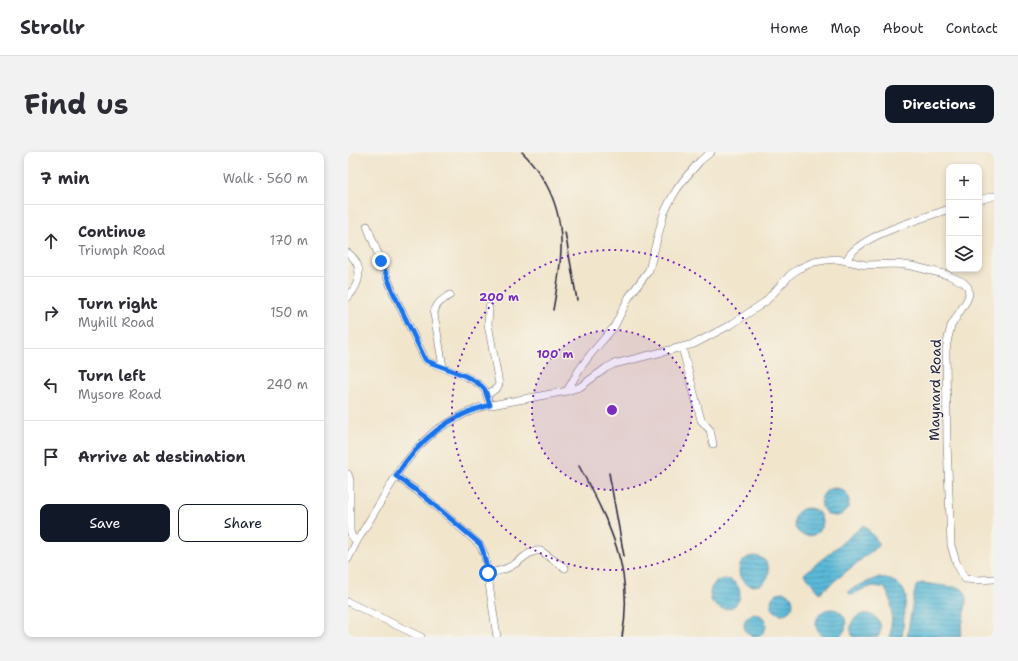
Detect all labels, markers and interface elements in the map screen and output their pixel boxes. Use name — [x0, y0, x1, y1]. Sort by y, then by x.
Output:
text: Strollr — [20, 15, 85, 40]
text: Home — [770, 19, 809, 37]
text: Map — [831, 19, 861, 37]
text: About — [883, 19, 924, 37]
text: Contact — [946, 19, 998, 37]
text: Find us — [24, 85, 129, 123]
button: Directions — [885, 85, 994, 123]
map controls — [946, 164, 982, 272]
button: + — [946, 164, 982, 200]
text: 7 min — [40, 167, 90, 189]
text: Walk · 560 m — [223, 170, 308, 187]
button: − — [946, 200, 982, 236]
text: Continue — [78, 222, 146, 242]
icon: ahead — [40, 230, 62, 252]
text: 170 m — [270, 232, 308, 249]
button: layers — [946, 236, 982, 272]
text: Triumph Road — [78, 242, 165, 259]
route end — [372, 252, 390, 270]
text: 200 m — [479, 289, 519, 305]
text: Turn right — [78, 294, 158, 314]
icon: right — [40, 302, 62, 324]
text: 150 m — [270, 304, 308, 321]
text: Myhill Road — [78, 314, 154, 331]
street label: Maynard Road — [925, 339, 945, 441]
text: 100 m — [537, 346, 574, 362]
text: Turn left — [78, 366, 146, 386]
icon: left — [40, 374, 62, 396]
text: 240 m — [266, 376, 308, 393]
text: Mysore Road — [78, 386, 162, 403]
centre of rings — [605, 403, 619, 417]
icon: arrive — [40, 446, 62, 468]
text: Arrive at destination — [78, 447, 246, 467]
button: Save — [40, 504, 170, 542]
button: Share — [178, 504, 308, 542]
route start — [479, 564, 497, 582]

